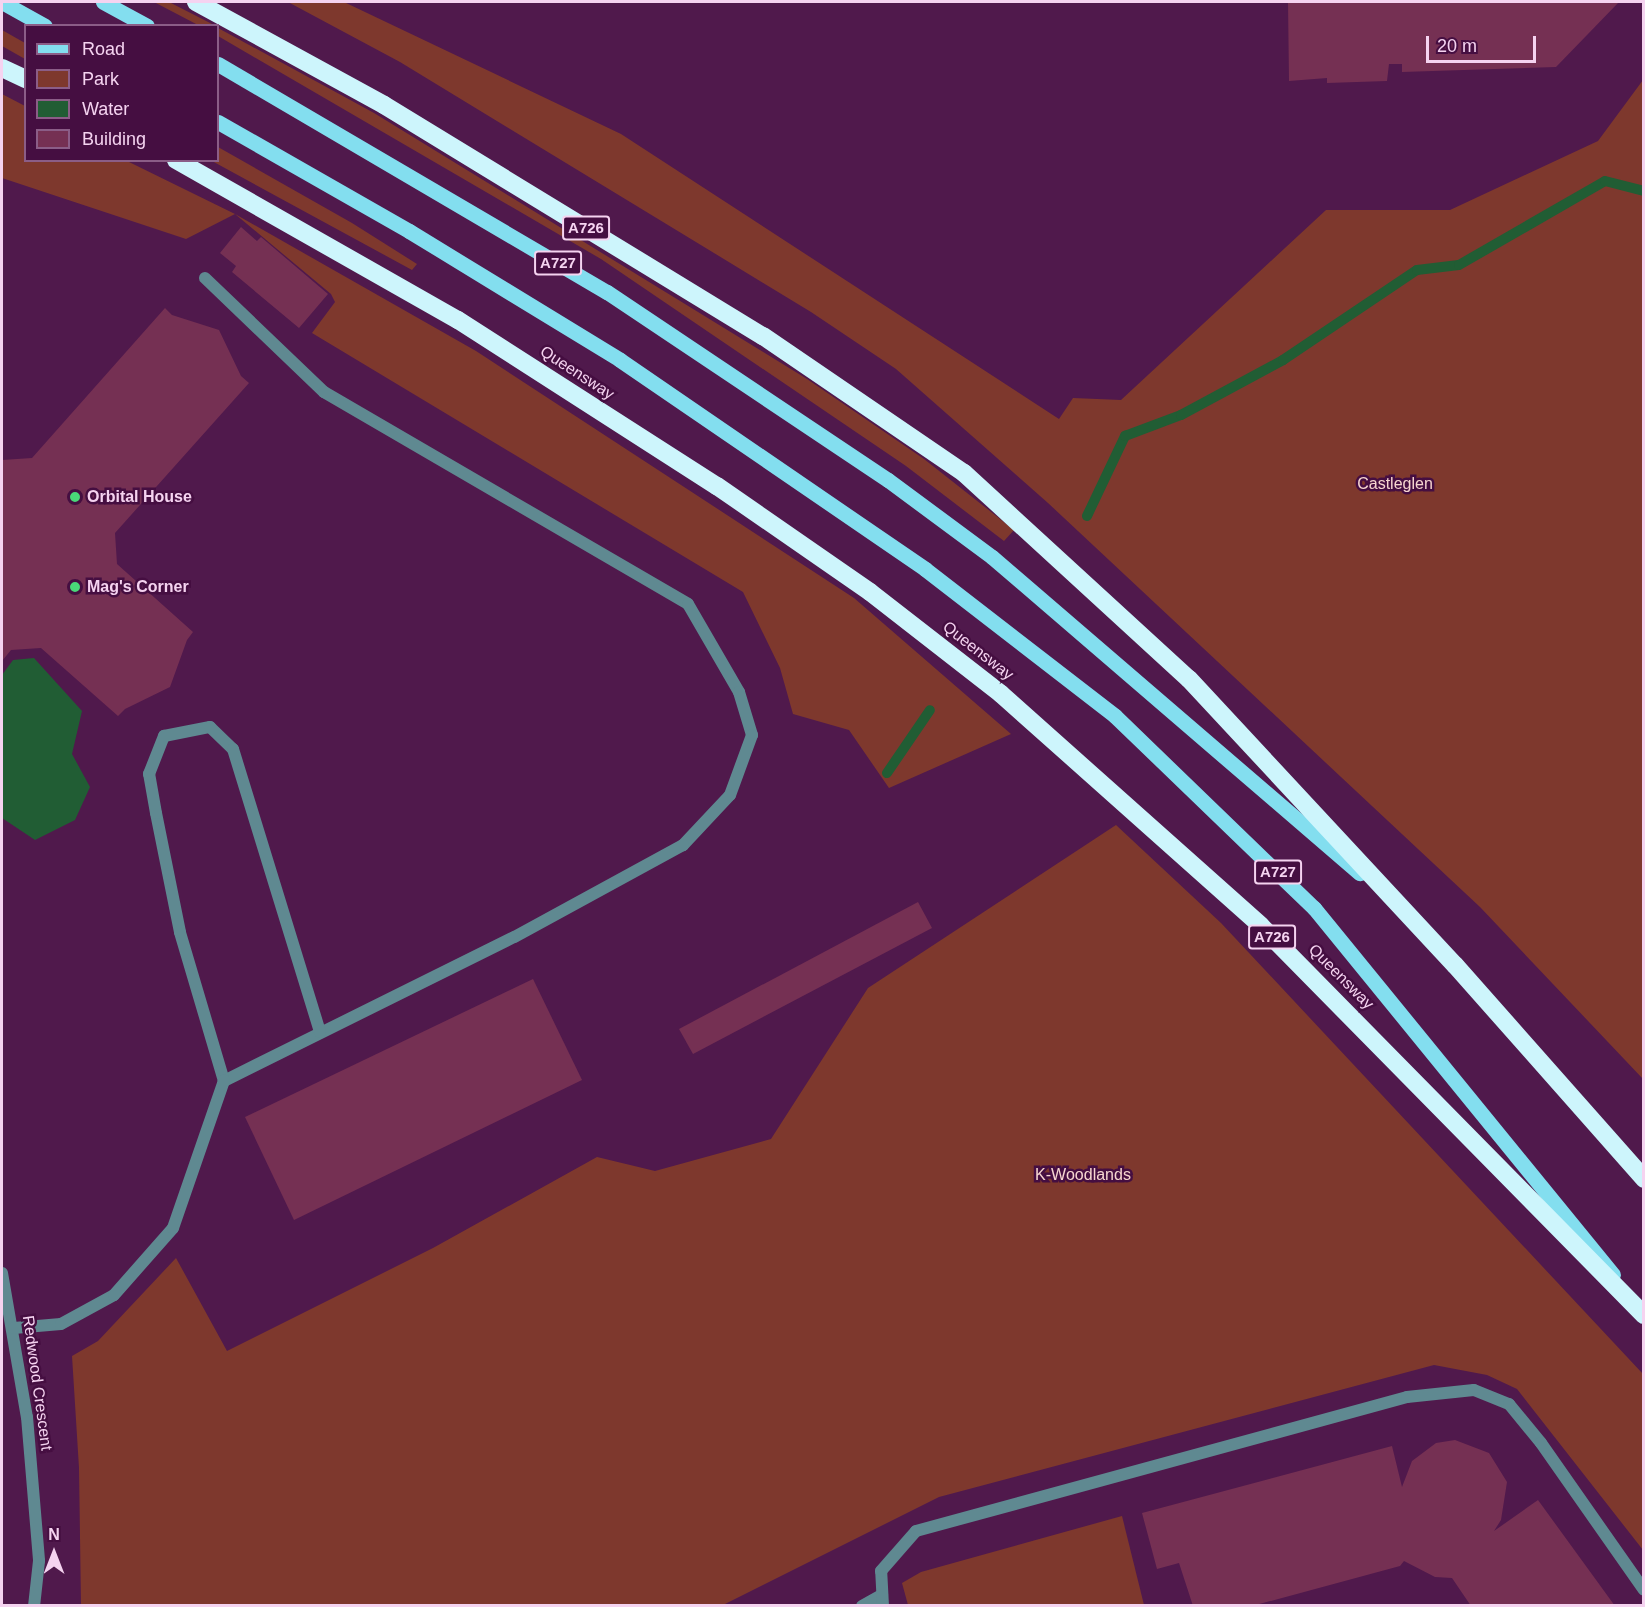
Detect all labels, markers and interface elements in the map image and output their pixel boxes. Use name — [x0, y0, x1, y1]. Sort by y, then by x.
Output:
legend — [24, 24, 219, 162]
scale bar — [1429, 24, 1538, 62]
text: 20 m — [1437, 36, 1477, 56]
text: Road — [82, 39, 125, 59]
text: Park — [82, 69, 119, 89]
text: Water — [82, 99, 129, 119]
text: Building — [82, 129, 146, 149]
road number: A726 — [562, 216, 610, 240]
road number: A727 — [534, 251, 582, 275]
street label: Queensway — [536, 342, 618, 404]
park label: Castleglen — [1357, 474, 1433, 494]
place label: Orbital House — [87, 487, 192, 507]
marker: Orbital House — [68, 490, 82, 504]
place label: Mag's Corner — [87, 577, 189, 597]
marker: Mag's Corner — [68, 580, 82, 594]
street label: Queensway — [939, 617, 1017, 685]
road number: A727 — [1254, 860, 1302, 884]
road number: A726 — [1248, 925, 1296, 949]
street label: Queensway — [1304, 940, 1378, 1014]
park label: K-Woodlands — [1035, 1165, 1131, 1185]
street label: Redwood Crescent — [18, 1314, 56, 1452]
north arrow — [24, 1523, 84, 1583]
text: N — [48, 1526, 60, 1543]

